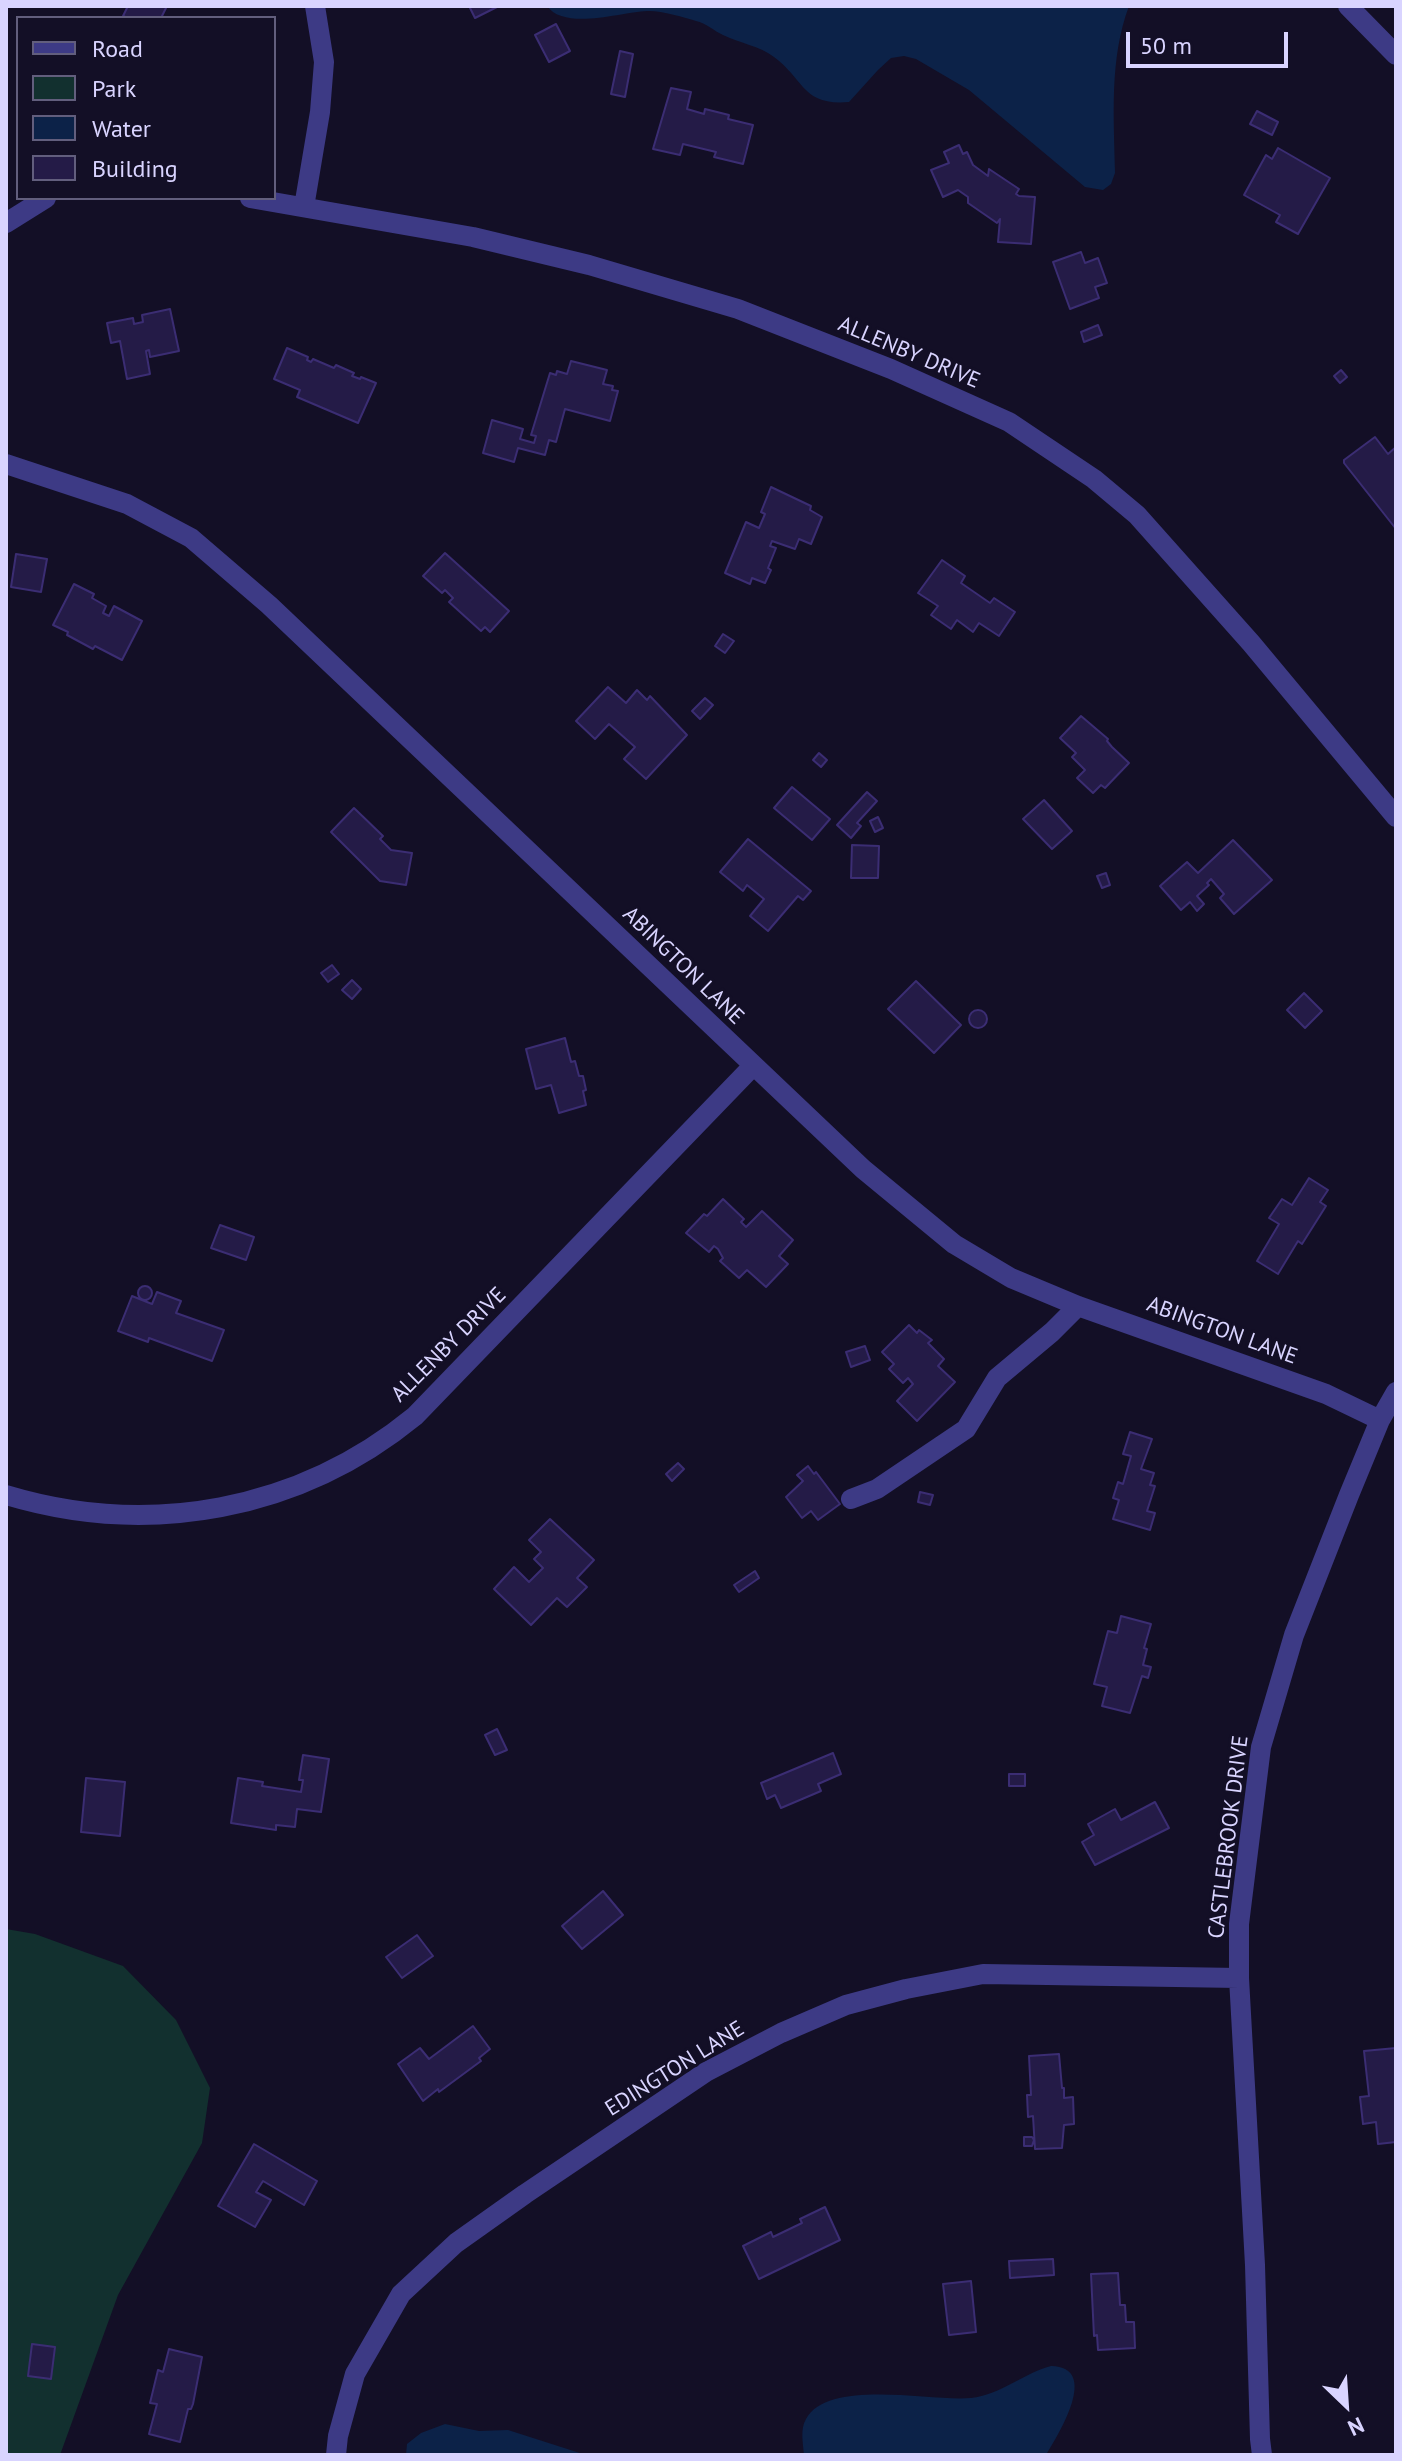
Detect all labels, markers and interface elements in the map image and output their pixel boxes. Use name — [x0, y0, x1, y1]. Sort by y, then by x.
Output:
legend — [16, 16, 276, 200]
scale bar — [1130, 16, 1292, 66]
text: 50 m — [1140, 30, 1192, 61]
text: Road — [92, 33, 143, 64]
text: Park — [92, 73, 136, 104]
text: Water — [92, 113, 151, 144]
text: Building — [92, 153, 178, 184]
street label: ALLENBY DRIVE — [834, 311, 984, 395]
street label: ABINGTON LANE — [617, 902, 749, 1030]
street label: ALLENBY DRIVE — [386, 1282, 512, 1408]
street label: ABINGTON LANE — [1143, 1292, 1301, 1370]
street label: CASTLEBROOK DRIVE — [1203, 1734, 1255, 1940]
street label: EDINGTON LANE — [601, 2016, 749, 2122]
north arrow — [1306, 2365, 1386, 2445]
text: N — [1344, 2411, 1369, 2442]

